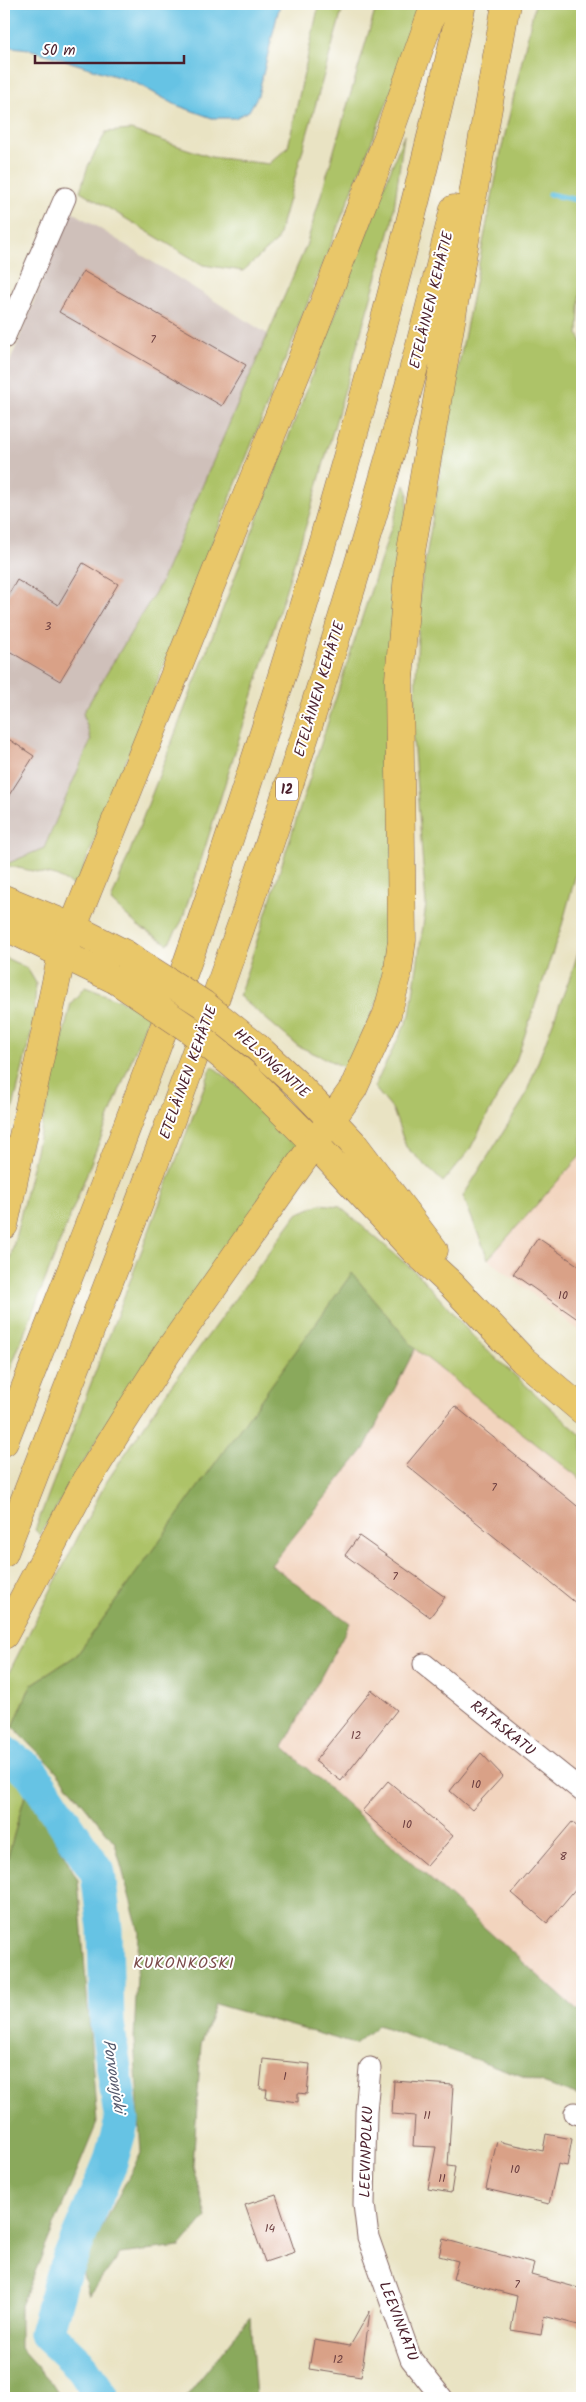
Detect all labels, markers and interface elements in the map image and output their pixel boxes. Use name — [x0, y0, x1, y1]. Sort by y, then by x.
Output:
scale bar — [35, 32, 184, 64]
text: 50 m — [42, 39, 76, 63]
street label: ETELÄINEN KEHÄTIE — [403, 228, 461, 372]
house number: 7 — [150, 330, 156, 349]
house number: 3 — [45, 617, 52, 636]
street label: ETELÄINEN KEHÄTIE — [288, 617, 352, 760]
road number: 12 — [276, 778, 298, 801]
street label: ETELÄINEN KEHÄTIE — [154, 1001, 225, 1143]
street label: HELSINGINTIE — [228, 1023, 316, 1105]
house number: 10 — [558, 1286, 568, 1305]
house number: 7 — [491, 1478, 497, 1497]
house number: 7 — [392, 1567, 398, 1586]
street label: RATASKATU — [465, 1695, 540, 1763]
house number: 12 — [351, 1726, 361, 1745]
house number: 10 — [471, 1775, 481, 1794]
house number: 10 — [402, 1815, 412, 1834]
house number: 8 — [559, 1847, 567, 1866]
district label: KUKONKOSKI — [133, 1951, 235, 1976]
water label: Porvoonjoki — [95, 2038, 132, 2118]
house number: 1 — [283, 2067, 287, 2086]
street label: LEEVINPOLKU — [353, 2106, 381, 2198]
house number: 11 — [423, 2106, 431, 2125]
house number: 10 — [510, 2160, 520, 2179]
house number: 11 — [438, 2169, 446, 2188]
house number: 14 — [265, 2219, 276, 2238]
house number: 7 — [514, 2275, 520, 2294]
street label: LEEVINKATU — [372, 2278, 424, 2365]
house number: 12 — [333, 2350, 343, 2369]

